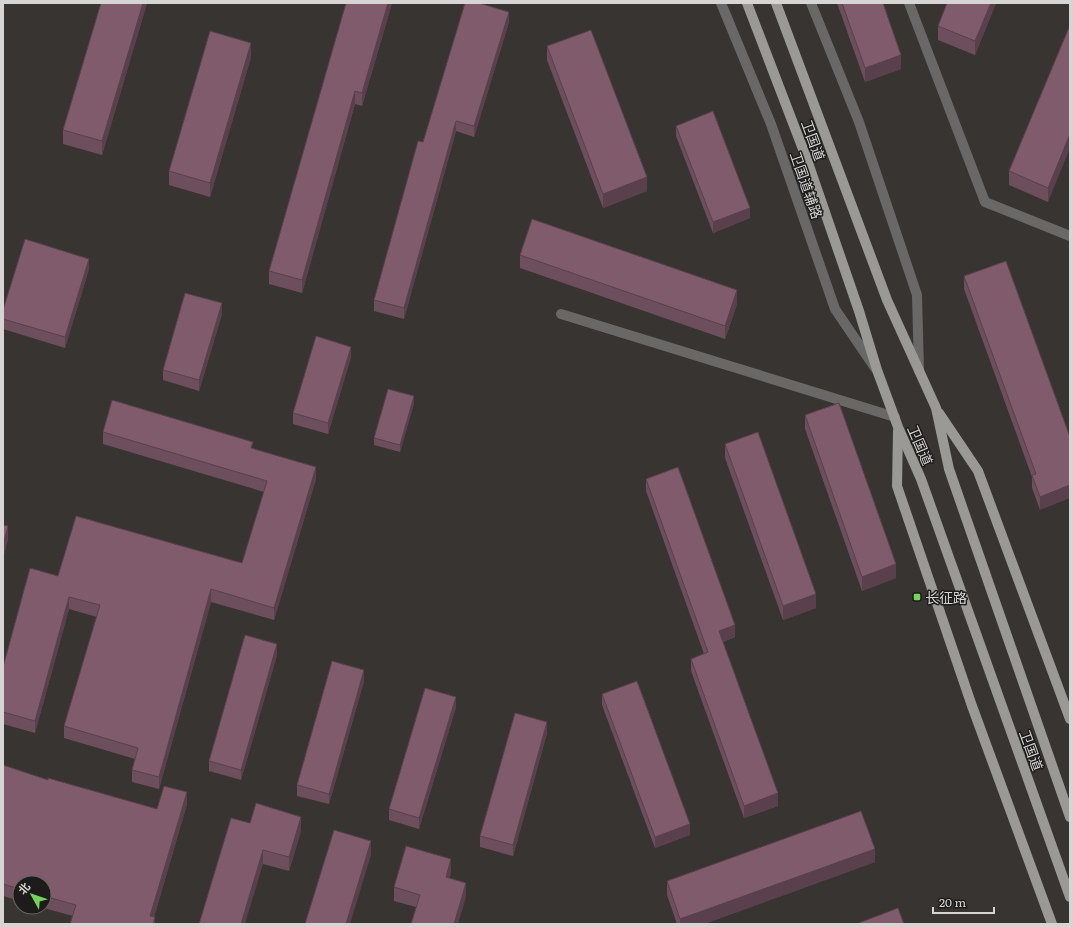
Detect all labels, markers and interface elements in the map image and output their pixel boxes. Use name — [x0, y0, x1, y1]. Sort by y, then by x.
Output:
street label: 卫国道 — [797, 117, 831, 163]
street label: 卫国道辅路 — [786, 149, 828, 221]
street label: 卫国道 — [904, 422, 938, 468]
place label: 长征路 — [925, 587, 967, 607]
marker: 长征路 — [912, 592, 922, 602]
street label: 卫国道 — [1015, 727, 1049, 773]
north arrow — [12, 875, 52, 915]
text: 北 — [14, 879, 33, 897]
scale bar — [933, 889, 994, 915]
text: 20 m — [939, 893, 966, 911]

